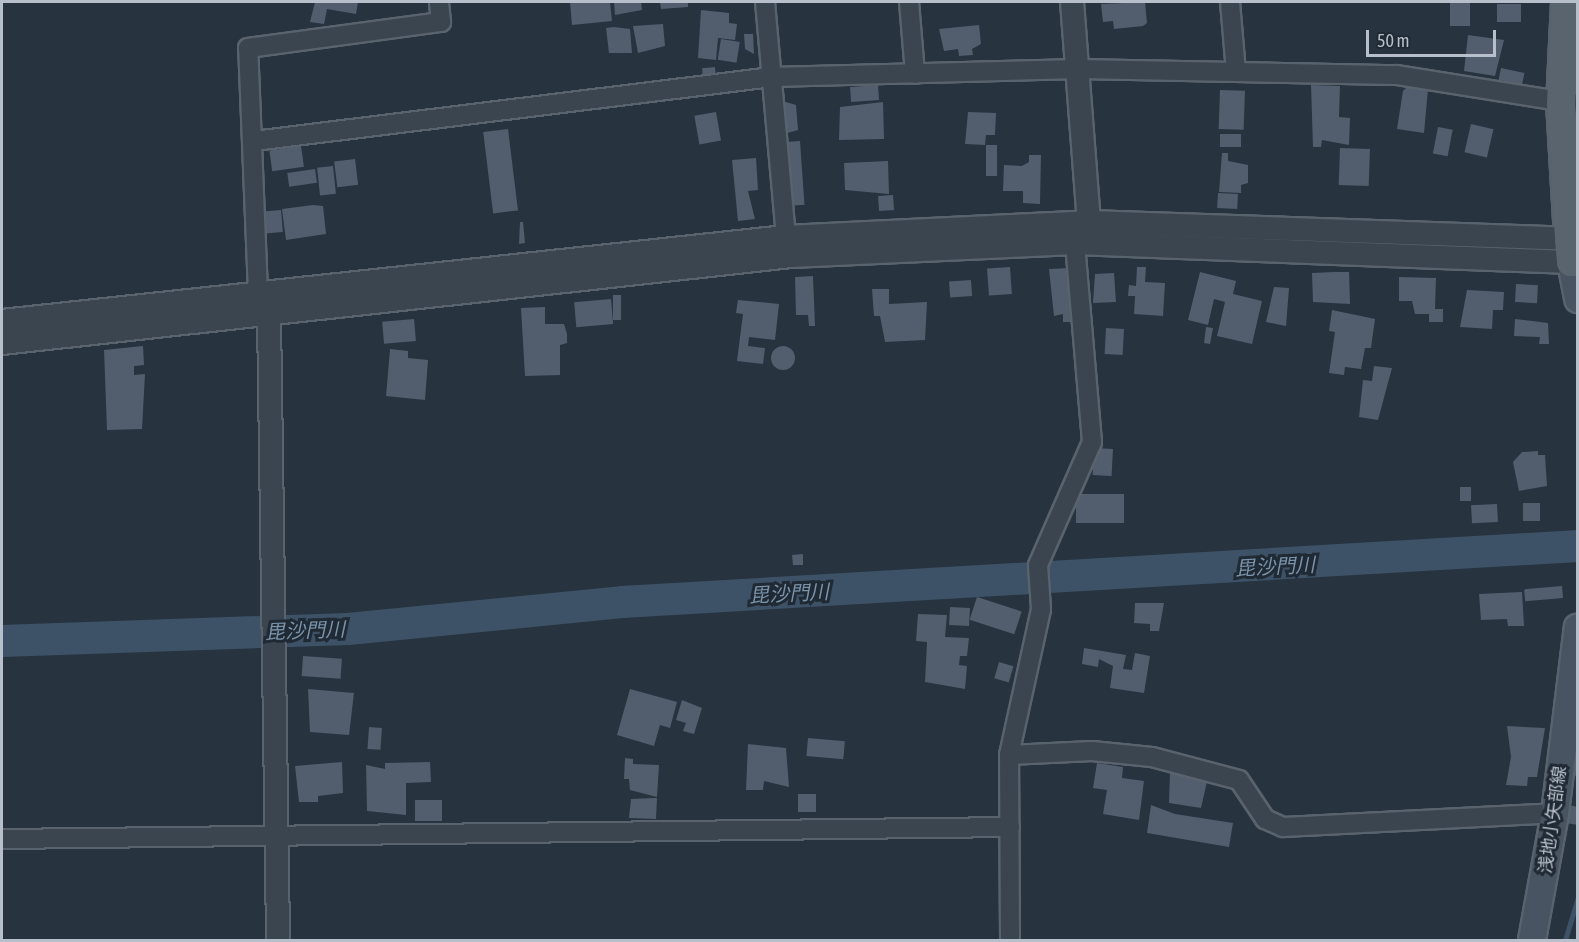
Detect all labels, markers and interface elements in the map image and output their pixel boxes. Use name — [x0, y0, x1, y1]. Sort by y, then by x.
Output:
scale bar — [1369, 18, 1500, 56]
text: 50 m — [1377, 30, 1409, 51]
water label: 毘沙門川 — [1234, 552, 1316, 580]
water label: 毘沙門川 — [748, 579, 830, 607]
water label: 毘沙門川 — [265, 617, 345, 643]
street label: 浅地小矢部線 — [1535, 765, 1571, 875]

